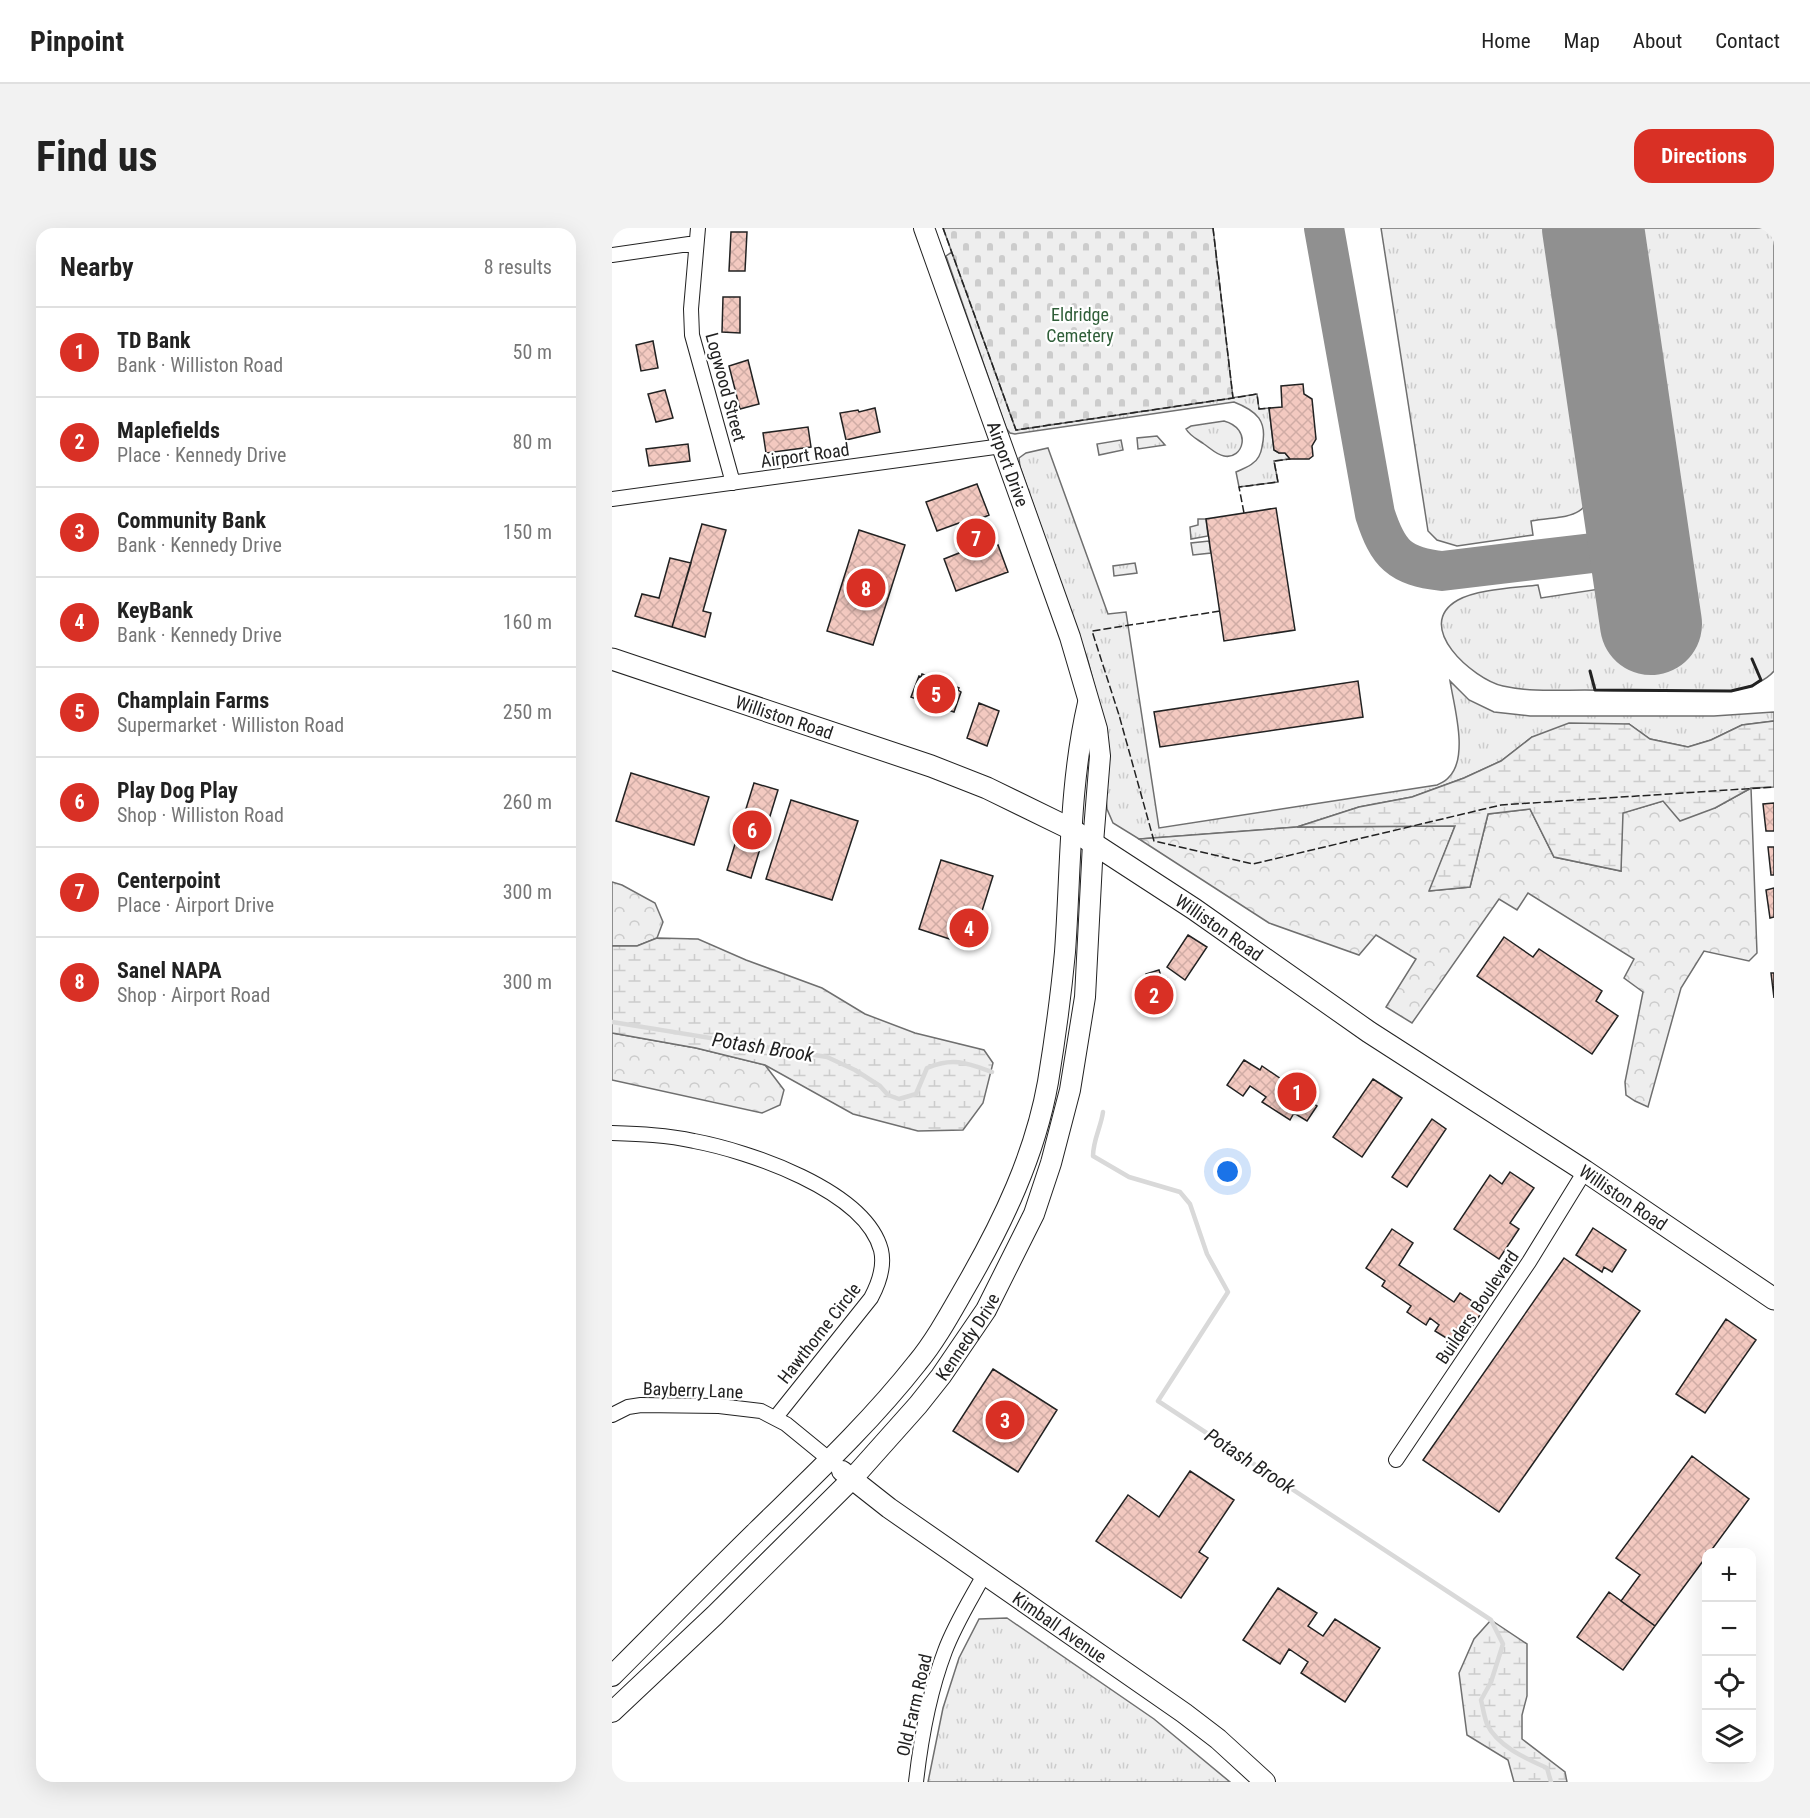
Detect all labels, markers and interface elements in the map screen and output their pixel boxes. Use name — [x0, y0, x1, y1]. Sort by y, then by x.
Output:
text: Pinpoint — [30, 25, 124, 58]
text: Home — [1481, 29, 1531, 53]
text: Map — [1564, 29, 1600, 53]
text: About — [1633, 29, 1682, 53]
text: Contact — [1715, 29, 1780, 53]
button: Directions — [1634, 129, 1774, 183]
text: Find us — [36, 132, 157, 181]
text: Nearby — [60, 252, 134, 282]
text: 8 results — [484, 255, 552, 279]
park label: Eldridge Cemetery — [1046, 304, 1114, 346]
text: TD Bank — [117, 328, 191, 353]
street label: Logwood Street — [701, 330, 751, 444]
text: 1 — [74, 340, 85, 364]
text: 50 m — [513, 340, 552, 364]
text: Bank · Williston Road — [117, 353, 283, 377]
text: Maplefields — [117, 418, 220, 443]
street label: Airport Drive — [983, 418, 1033, 510]
text: 2 — [74, 430, 85, 454]
text: 80 m — [513, 430, 552, 454]
street label: Airport Road — [759, 438, 851, 472]
text: Place · Kennedy Drive — [117, 443, 286, 467]
text: Community Bank — [117, 508, 266, 533]
pin: 7 — [956, 516, 996, 560]
text: 3 — [74, 520, 85, 544]
text: 150 m — [503, 520, 552, 544]
text: Bank · Kennedy Drive — [117, 533, 282, 557]
pin: 8 — [846, 566, 886, 610]
text: KeyBank — [117, 598, 193, 623]
text: 4 — [74, 610, 85, 634]
text: 160 m — [503, 610, 552, 634]
text: Bank · Kennedy Drive — [117, 623, 282, 647]
pin: 5 — [916, 672, 956, 716]
text: Champlain Farms — [117, 688, 269, 713]
street label: Williston Road — [733, 691, 836, 743]
text: 5 — [74, 700, 85, 724]
text: 250 m — [503, 700, 552, 724]
text: Supermarket · Williston Road — [117, 713, 344, 737]
text: Play Dog Play — [117, 778, 238, 803]
text: 6 — [74, 790, 85, 814]
text: 260 m — [503, 790, 552, 814]
text: Shop · Williston Road — [117, 803, 284, 827]
pin: 6 — [732, 808, 772, 852]
text: Centerpoint — [117, 868, 220, 893]
text: 7 — [74, 880, 85, 904]
text: 300 m — [503, 880, 552, 904]
street label: Williston Road — [1172, 889, 1267, 965]
text: Place · Airport Drive — [117, 893, 274, 917]
pin: 4 — [950, 906, 988, 950]
text: Sanel NAPA — [117, 958, 222, 983]
text: 8 — [74, 970, 85, 994]
text: 300 m — [503, 970, 552, 994]
pin: 2 — [1134, 972, 1174, 1017]
text: Shop · Airport Road — [117, 983, 270, 1007]
water label: Potash Brook — [710, 1027, 817, 1067]
pin: 1 — [1278, 1070, 1316, 1114]
your location — [1213, 1157, 1242, 1186]
street label: Williston Road — [1575, 1160, 1671, 1234]
street label: Builders Boulevard — [1431, 1246, 1523, 1368]
street label: Hawthorne Circle — [773, 1279, 865, 1387]
street label: Kennedy Drive — [931, 1290, 1003, 1384]
street label: Bayberry Lane — [643, 1378, 743, 1402]
pin: 3 — [986, 1398, 1024, 1442]
water label: Potash Brook — [1200, 1423, 1301, 1500]
map controls — [1702, 1548, 1756, 1764]
button: + — [1702, 1548, 1756, 1602]
street label: Kimball Avenue — [1009, 1587, 1111, 1667]
button: − — [1702, 1602, 1756, 1656]
street label: Old Farm Road — [892, 1652, 936, 1758]
button: locate — [1702, 1656, 1756, 1710]
button: layers — [1702, 1710, 1756, 1764]

